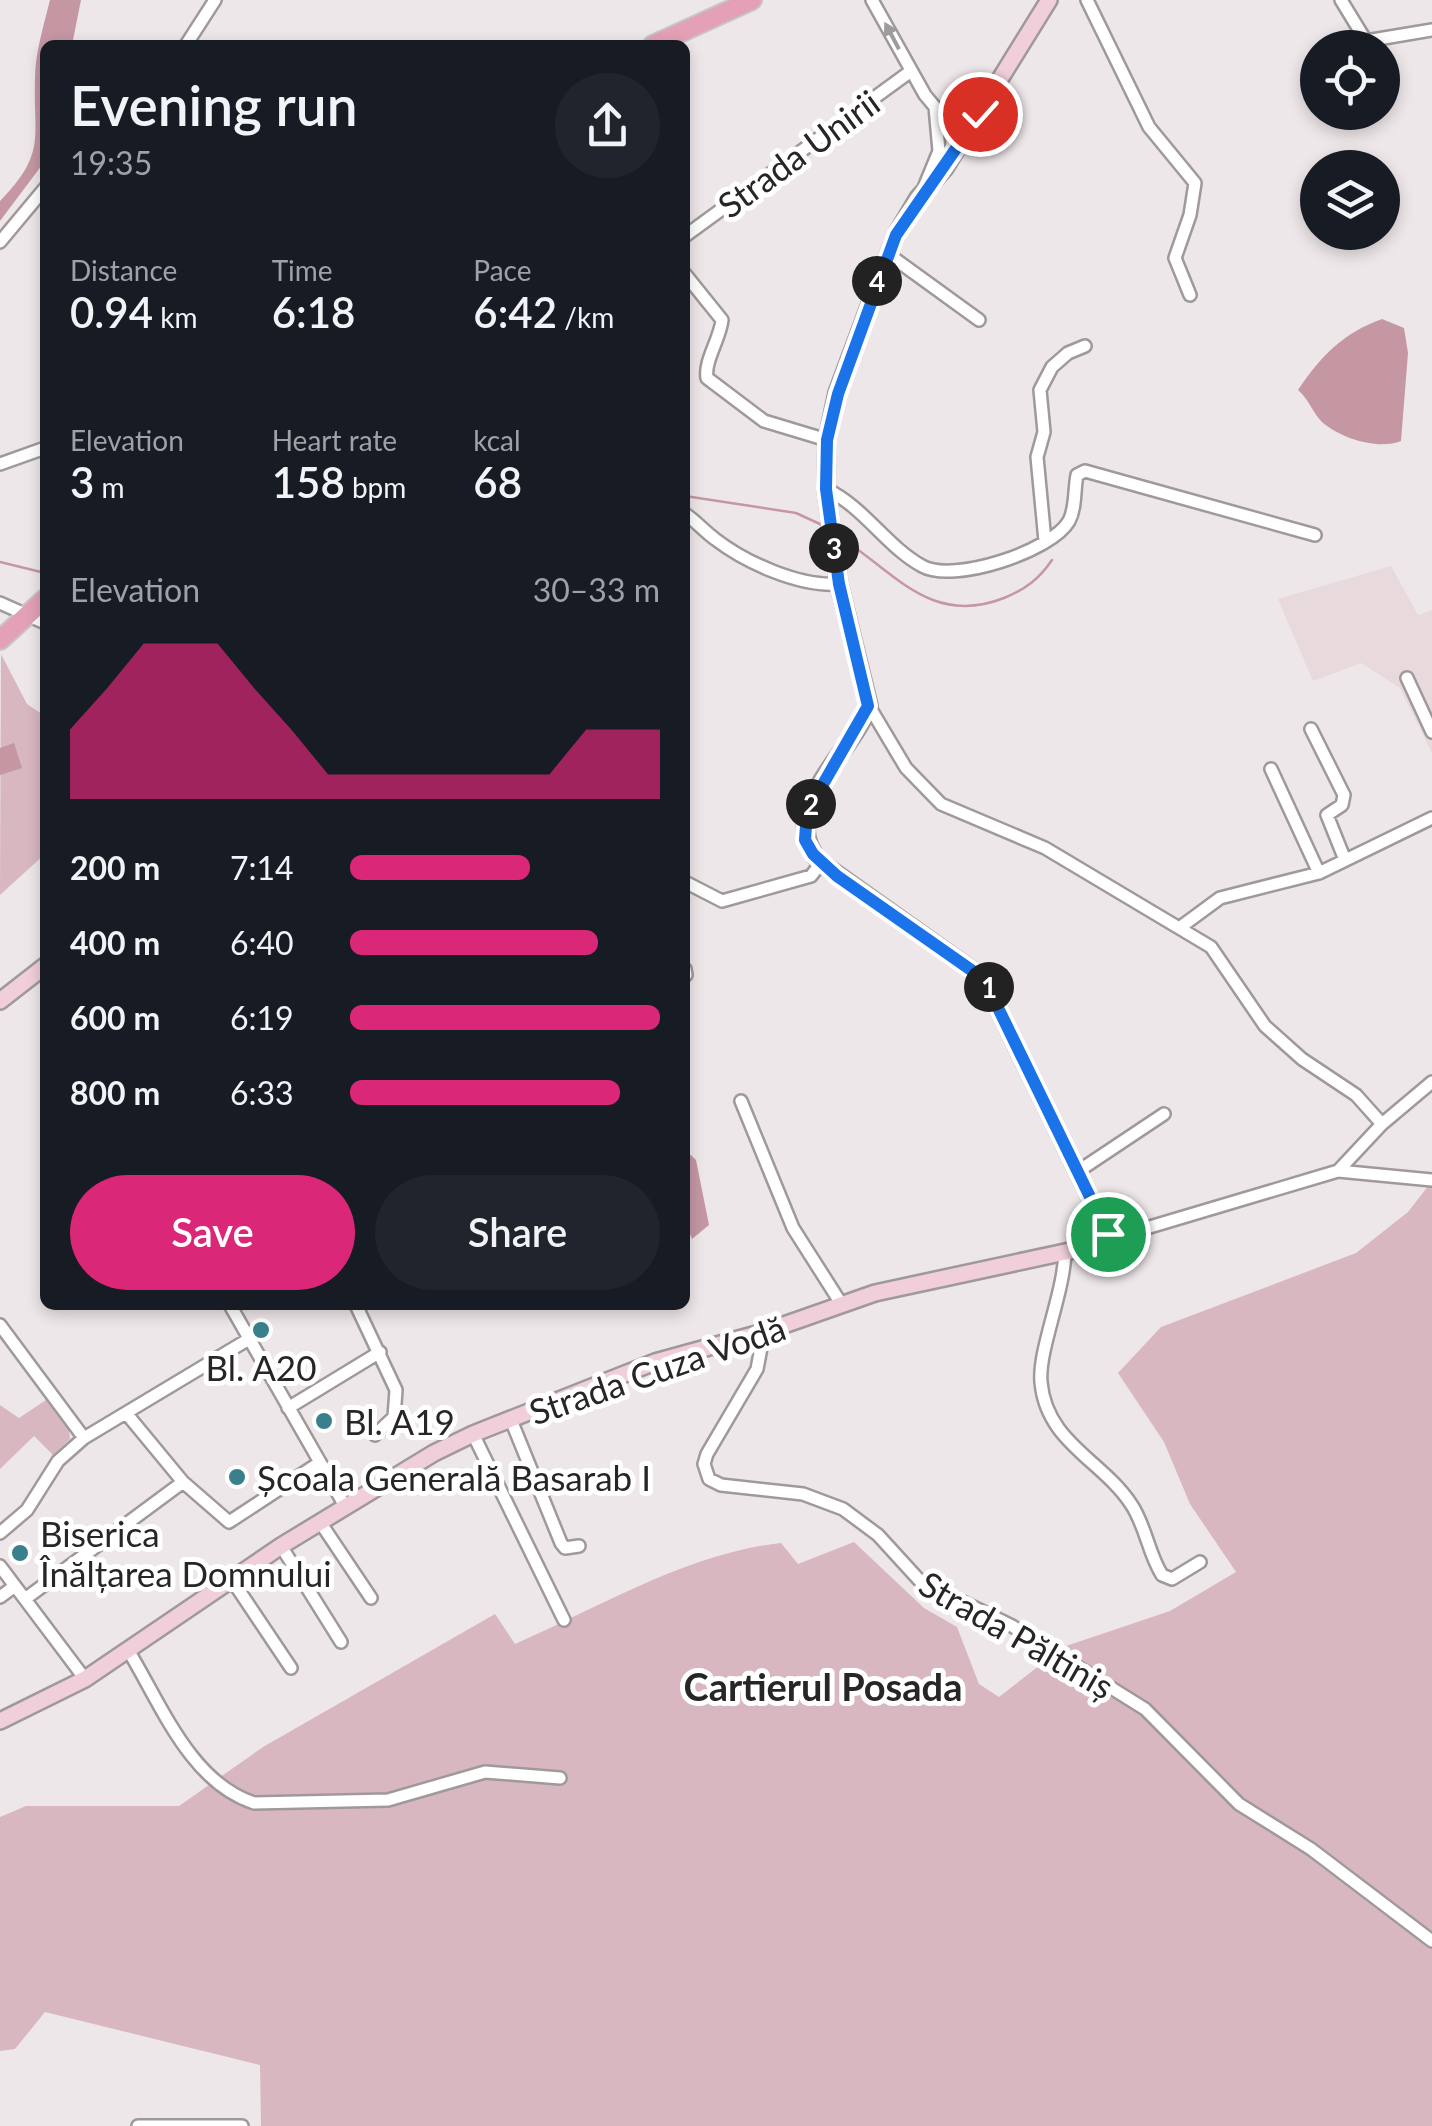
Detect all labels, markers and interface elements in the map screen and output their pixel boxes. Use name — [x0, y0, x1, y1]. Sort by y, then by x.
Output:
one-way arrow — [883, 21, 900, 50]
map controls — [1300, 30, 1400, 250]
button: locate — [1300, 30, 1400, 130]
text: Evening run — [70, 72, 358, 138]
pin — [938, 72, 1023, 157]
button: share — [555, 73, 660, 178]
street label: Strada Unirii — [709, 80, 887, 226]
icon: check — [953, 87, 1008, 142]
text: 19:35 — [70, 143, 152, 182]
button: layers — [1300, 150, 1400, 250]
text: Distance — [70, 253, 177, 287]
text: Time — [272, 253, 333, 287]
text: Pace — [473, 253, 532, 287]
pin: 4 — [852, 256, 902, 306]
text: 4 — [869, 264, 885, 298]
text: 0.94 — [70, 287, 153, 337]
text: 6:18 — [272, 287, 355, 337]
text: 6:42 — [473, 287, 557, 337]
text: km — [153, 300, 197, 334]
text: /km — [557, 300, 614, 334]
text: Elevation — [70, 423, 184, 457]
text: Heart rate — [272, 423, 397, 457]
text: kcal — [473, 423, 521, 457]
text: 3 — [70, 457, 94, 507]
text: 158 — [272, 457, 345, 507]
text: 68 — [473, 457, 522, 507]
text: m — [94, 470, 125, 504]
text: bpm — [345, 470, 406, 504]
pin: 3 — [809, 523, 859, 573]
text: 3 — [826, 531, 842, 565]
text: Elevation — [70, 570, 200, 609]
text: 30–33 m — [533, 570, 660, 609]
pin: 2 — [786, 779, 836, 829]
text: 2 — [803, 787, 819, 821]
text: 200 m — [70, 848, 160, 887]
text: 7:14 — [230, 848, 294, 887]
text: 400 m — [70, 923, 160, 962]
text: 6:40 — [230, 923, 294, 962]
pin: 1 — [964, 962, 1014, 1012]
text: 1 — [981, 970, 997, 1004]
text: 600 m — [70, 998, 160, 1037]
text: 6:19 — [230, 998, 294, 1037]
text: 800 m — [70, 1073, 160, 1112]
text: 6:33 — [230, 1073, 294, 1112]
button: Save — [70, 1175, 355, 1290]
button: Share — [375, 1175, 660, 1290]
pin — [1066, 1192, 1151, 1277]
icon: arrive — [1081, 1207, 1136, 1262]
street label: Strada Cuza Vodă — [523, 1306, 791, 1432]
marker: Bl. A20 — [250, 1319, 272, 1341]
place label: Bl. A20 — [206, 1346, 316, 1388]
place label: Bl. A19 — [344, 1400, 455, 1442]
marker: Bl. A19 — [313, 1410, 335, 1432]
place label: Școala Generală Basarab I — [257, 1456, 651, 1498]
marker: Școala Generală Basarab I — [226, 1466, 248, 1488]
place label: Biserica Înălțarea Domnului — [39, 1512, 332, 1594]
marker: Biserica Înălțarea Domnului — [9, 1542, 31, 1564]
street label: Strada Păltiniș — [912, 1561, 1122, 1707]
district label: Cartierul Posada — [684, 1663, 962, 1709]

